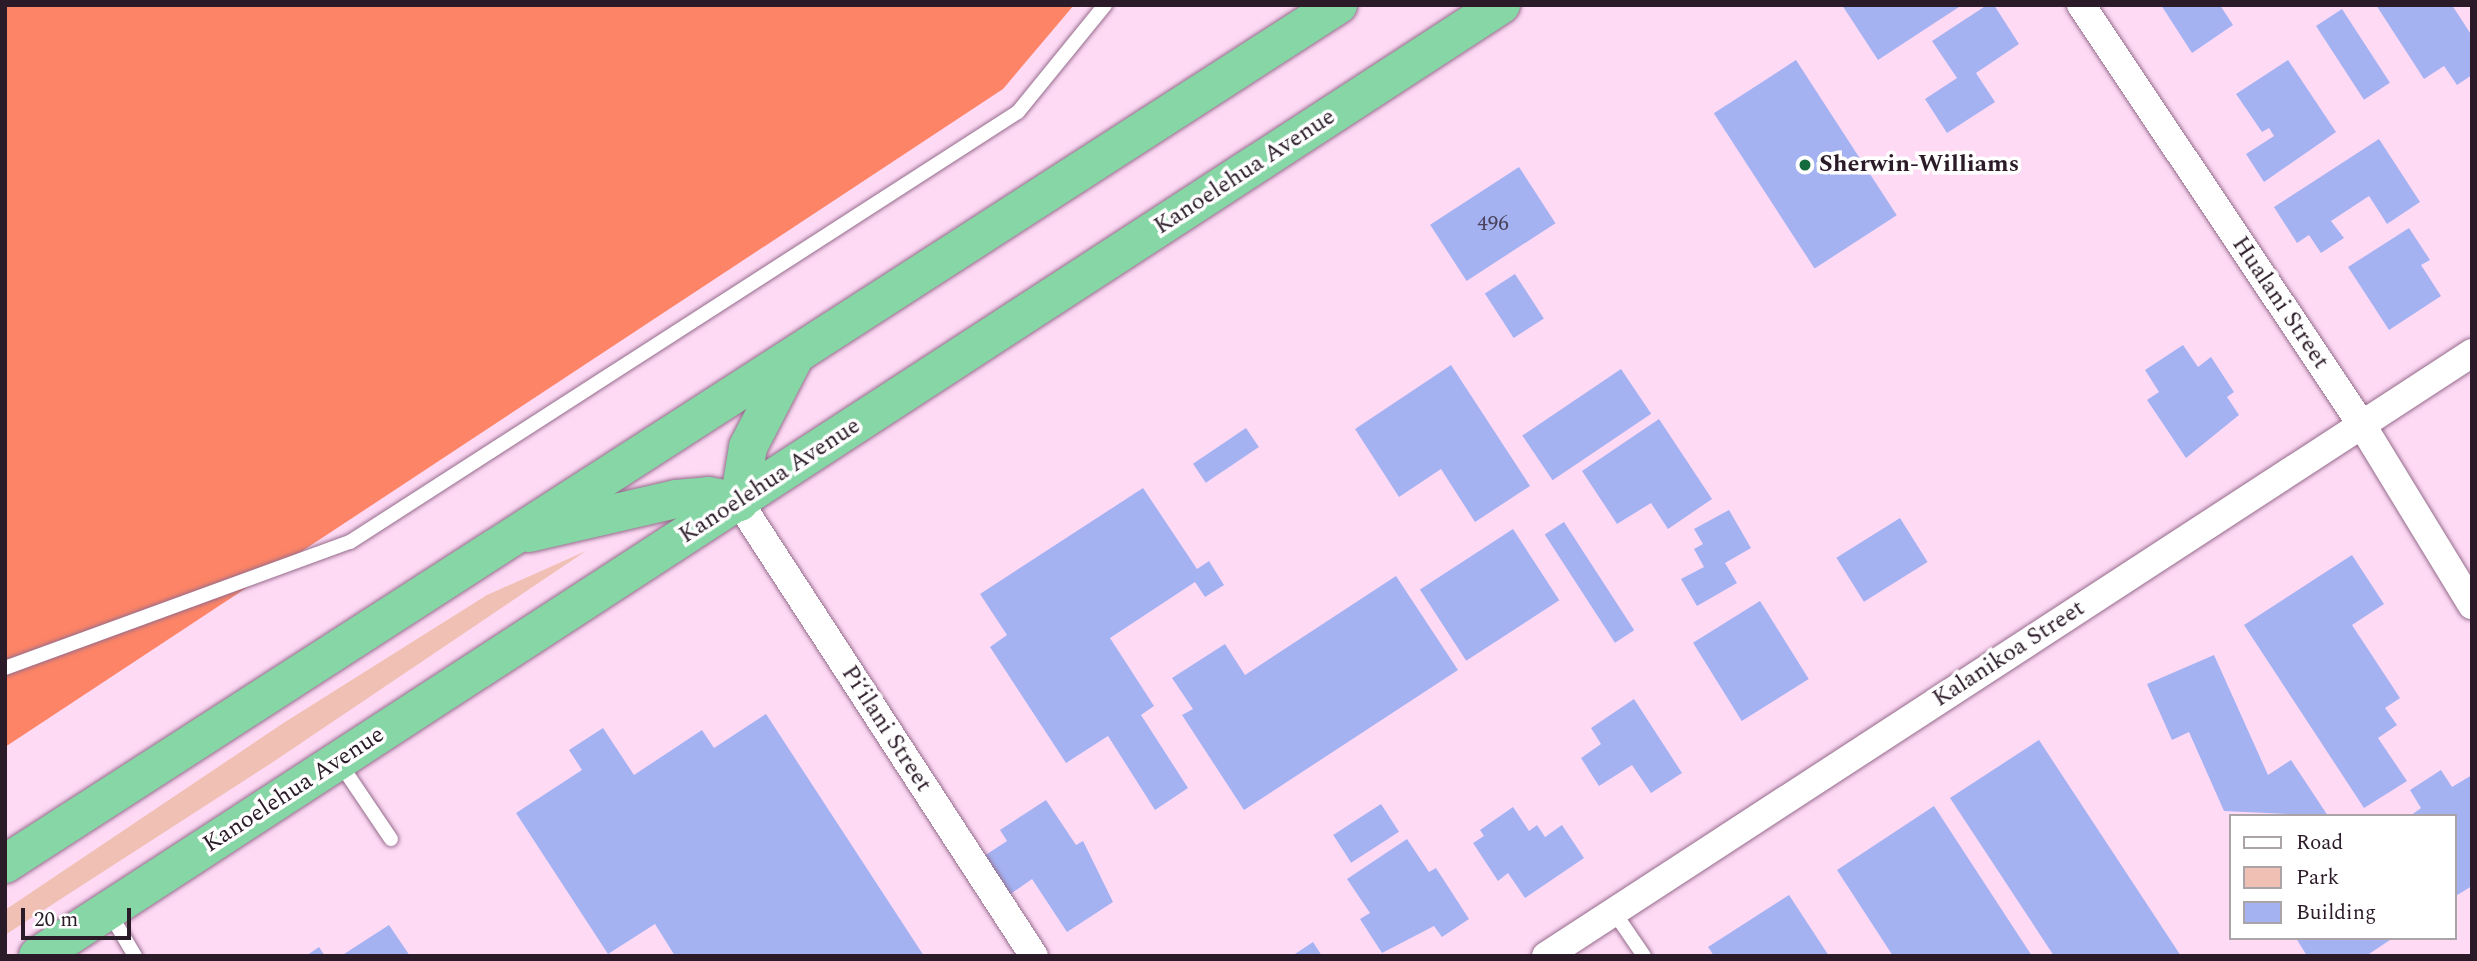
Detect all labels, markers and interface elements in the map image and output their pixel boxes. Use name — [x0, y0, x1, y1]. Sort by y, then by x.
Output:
street label: Kanoelehua Avenue — [1149, 103, 1341, 241]
place label: Sherwin-Williams — [1819, 151, 2019, 179]
marker: Sherwin-Williams — [1797, 157, 1813, 173]
house number: 496 — [1477, 211, 1509, 237]
street label: Hualani Street — [2225, 231, 2335, 375]
street label: Kanoelehua Avenue — [674, 412, 866, 550]
street label: Kalanikoa Street — [1928, 594, 2090, 714]
street label: Pi‘ilani Street — [834, 660, 938, 798]
street label: Kanoelehua Avenue — [198, 721, 390, 859]
legend — [2228, 814, 2456, 940]
text: Road — [2296, 827, 2343, 859]
text: Park — [2296, 862, 2339, 894]
scale bar — [24, 894, 135, 938]
text: Building — [2296, 897, 2376, 929]
text: 20 m — [34, 904, 78, 936]

